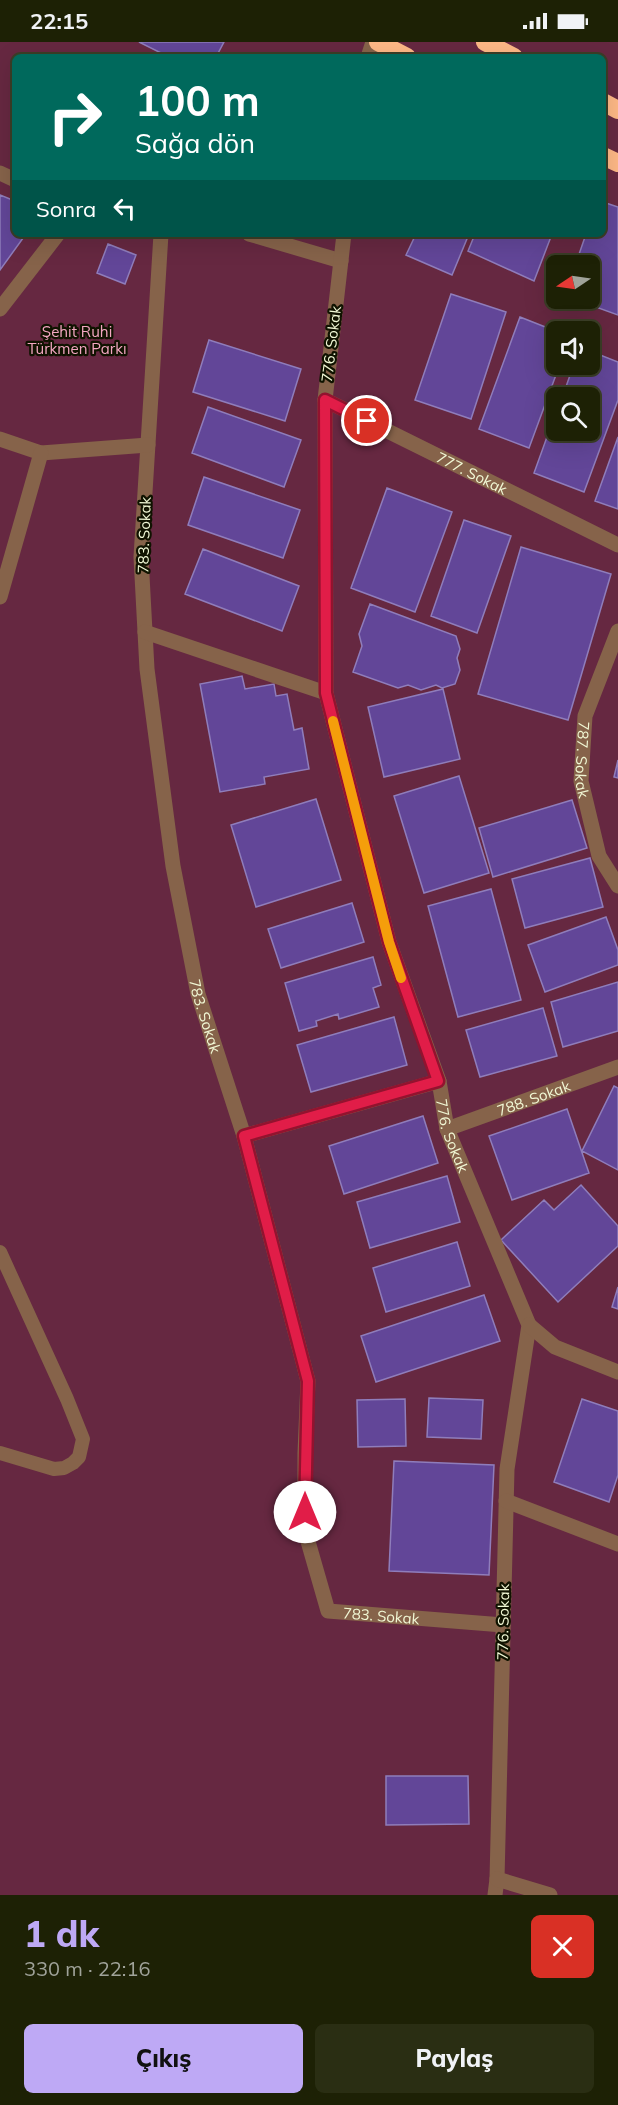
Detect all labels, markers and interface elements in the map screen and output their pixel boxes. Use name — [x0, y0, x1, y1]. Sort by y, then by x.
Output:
text: 22:15 — [30, 7, 88, 35]
text: 100 m — [135, 74, 260, 127]
icon: right — [36, 78, 114, 156]
text: Sağa dön — [135, 126, 255, 160]
icon: left — [108, 192, 141, 225]
text: Sonra — [36, 195, 96, 223]
north arrow — [546, 255, 600, 309]
map controls — [546, 255, 600, 441]
street label: 776. Sokak — [317, 305, 345, 383]
button: sound — [546, 321, 600, 375]
park label: Şehit Ruhi Türkmen Parkı — [28, 322, 126, 358]
button: search — [546, 387, 600, 441]
pin — [341, 395, 392, 446]
icon: arrive — [350, 404, 383, 437]
street label: 777. Sokak — [433, 447, 511, 498]
street label: 783. Sokak — [133, 496, 155, 574]
street label: 787. Sokak — [571, 721, 594, 800]
street label: 783. Sokak — [186, 977, 226, 1056]
street label: 788. Sokak — [494, 1076, 573, 1120]
street label: 776. Sokak — [433, 1097, 474, 1175]
position arrow — [273, 1480, 337, 1544]
street label: 776. Sokak — [493, 1583, 513, 1660]
street label: 783. Sokak — [342, 1603, 420, 1628]
text: 1 dk — [24, 1911, 99, 1956]
button: close — [531, 1915, 594, 1978]
text: 330 m · 22:16 — [24, 1956, 150, 1981]
button: Çıkış — [24, 2024, 303, 2093]
button: Paylaş — [315, 2024, 594, 2093]

